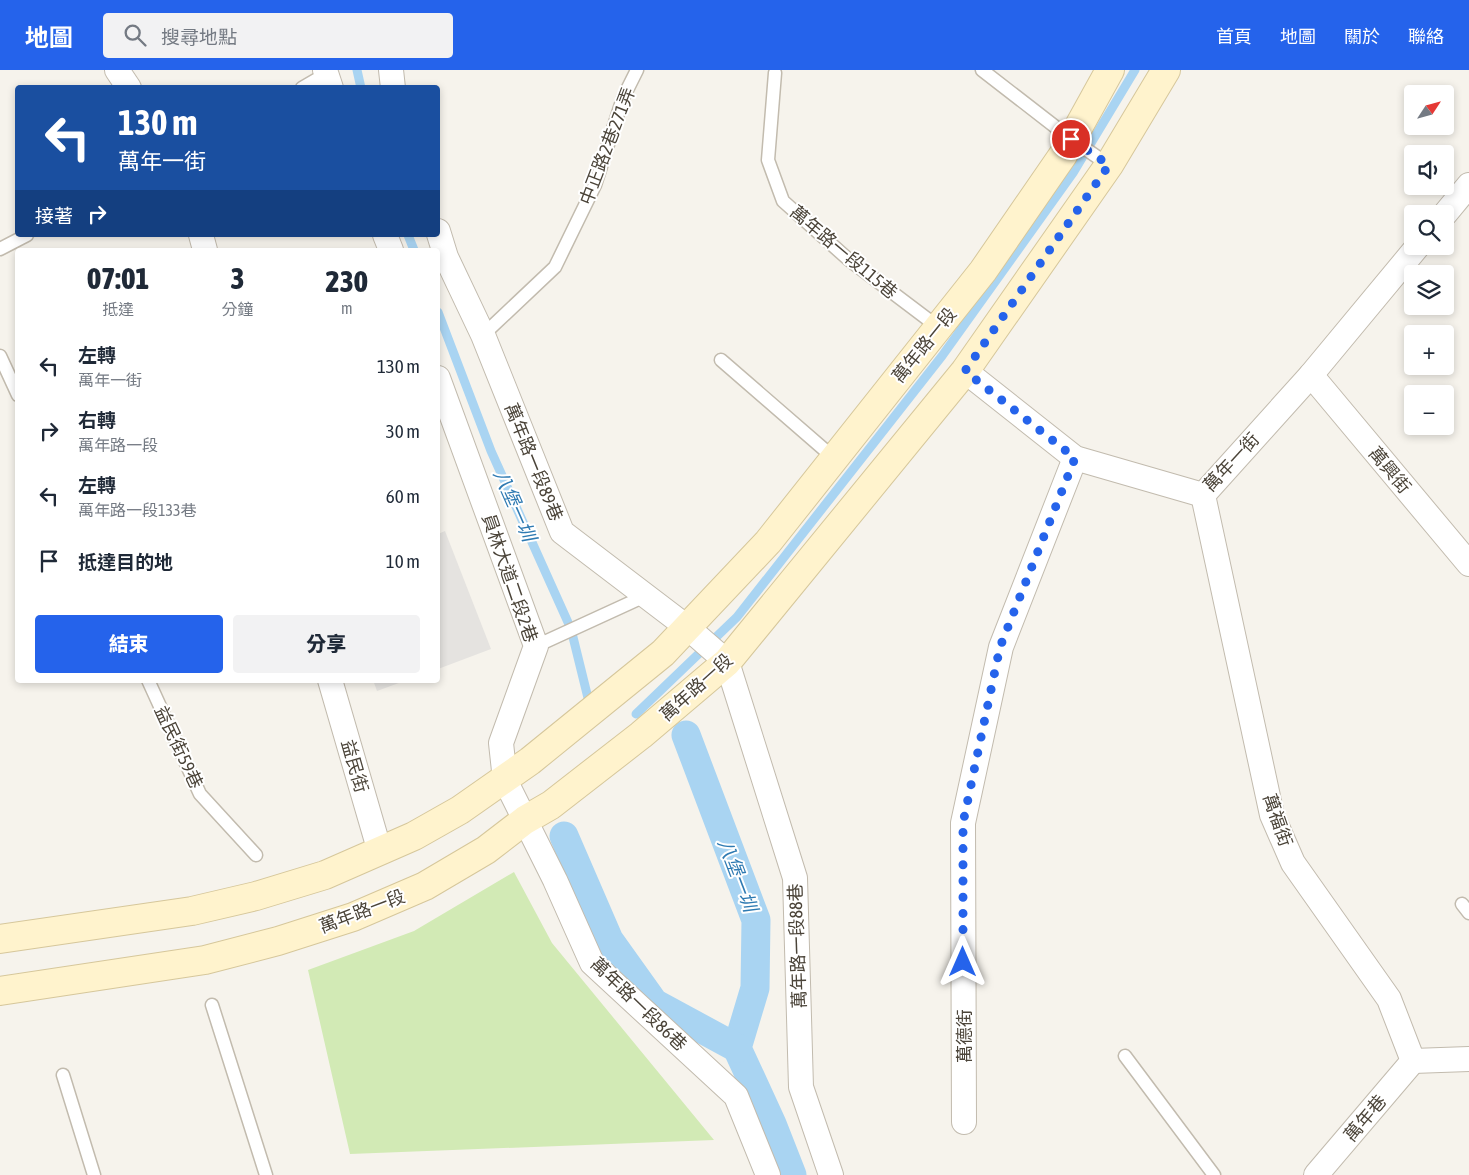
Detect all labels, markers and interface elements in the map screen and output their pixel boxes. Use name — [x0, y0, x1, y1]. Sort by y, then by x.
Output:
search box — [103, 13, 453, 58]
icon: search — [121, 21, 149, 49]
text: 地圖 — [25, 24, 73, 51]
text: 搜尋地點 — [161, 26, 237, 48]
text: 首頁 — [1216, 26, 1252, 47]
text: 地圖 — [1280, 26, 1316, 47]
text: 關於 — [1344, 26, 1380, 47]
text: 聯絡 — [1408, 26, 1444, 47]
street label: 中正路2巷271弄 — [575, 84, 639, 208]
north arrow — [1404, 85, 1454, 135]
map controls — [1404, 85, 1454, 435]
text: 130 m — [118, 102, 197, 142]
icon: left — [35, 105, 100, 170]
pin — [1050, 118, 1092, 160]
icon: arrive — [1057, 125, 1085, 153]
button: sound — [1404, 145, 1454, 195]
text: 萬年一街 — [118, 148, 206, 174]
icon: right — [83, 200, 111, 228]
street label: 萬年路一段115巷 — [786, 201, 902, 303]
text: 接著 — [35, 205, 73, 227]
button: search — [1404, 205, 1454, 255]
text: 07:01 — [87, 261, 149, 295]
text: 3 — [230, 261, 245, 295]
text: 230 — [326, 264, 368, 298]
button: layers — [1404, 265, 1454, 315]
text: m — [341, 299, 353, 317]
text: 抵達 — [102, 300, 134, 318]
text: 分鐘 — [222, 300, 254, 318]
street label: 萬年路一段 — [888, 303, 960, 387]
button: + — [1404, 325, 1454, 375]
text: 左轉 — [78, 344, 116, 366]
icon: left — [35, 352, 63, 380]
text: 130 m — [377, 355, 420, 377]
text: 萬年一街 — [78, 371, 142, 389]
button: − — [1404, 385, 1454, 435]
street label: 萬年路一段89巷 — [501, 400, 567, 524]
text: 右轉 — [78, 409, 116, 431]
icon: right — [35, 417, 63, 445]
text: 30 m — [386, 420, 420, 442]
street label: 萬年一街 — [1199, 429, 1263, 495]
text: 萬年路一段 — [78, 436, 158, 454]
street label: 萬興街 — [1365, 443, 1415, 497]
water label: 八堡一圳 — [489, 466, 542, 547]
text: 左轉 — [78, 474, 116, 496]
icon: left — [35, 482, 63, 510]
text: 60 m — [386, 485, 420, 507]
text: 萬年路一段133巷 — [78, 501, 197, 519]
street label: 員林大道二段2巷 — [478, 511, 542, 645]
icon: arrive — [35, 547, 63, 575]
text: 10 m — [386, 550, 420, 572]
text: 抵達目的地 — [78, 551, 173, 573]
button: 結束 — [35, 615, 223, 673]
button: 分享 — [233, 615, 420, 673]
street label: 萬年路一段 — [656, 649, 736, 725]
street label: 益民街59巷 — [151, 702, 207, 792]
street label: 益民街 — [337, 737, 373, 795]
street label: 萬福街 — [1259, 791, 1297, 849]
water label: 八堡一圳 — [714, 836, 763, 917]
street label: 萬年路一段88巷 — [784, 883, 810, 1009]
street label: 萬年路一段 — [316, 885, 408, 937]
position arrow — [936, 935, 988, 987]
street label: 萬年路一段86巷 — [587, 953, 691, 1055]
street label: 萬德街 — [954, 1009, 975, 1063]
street label: 萬年巷 — [1340, 1091, 1390, 1145]

